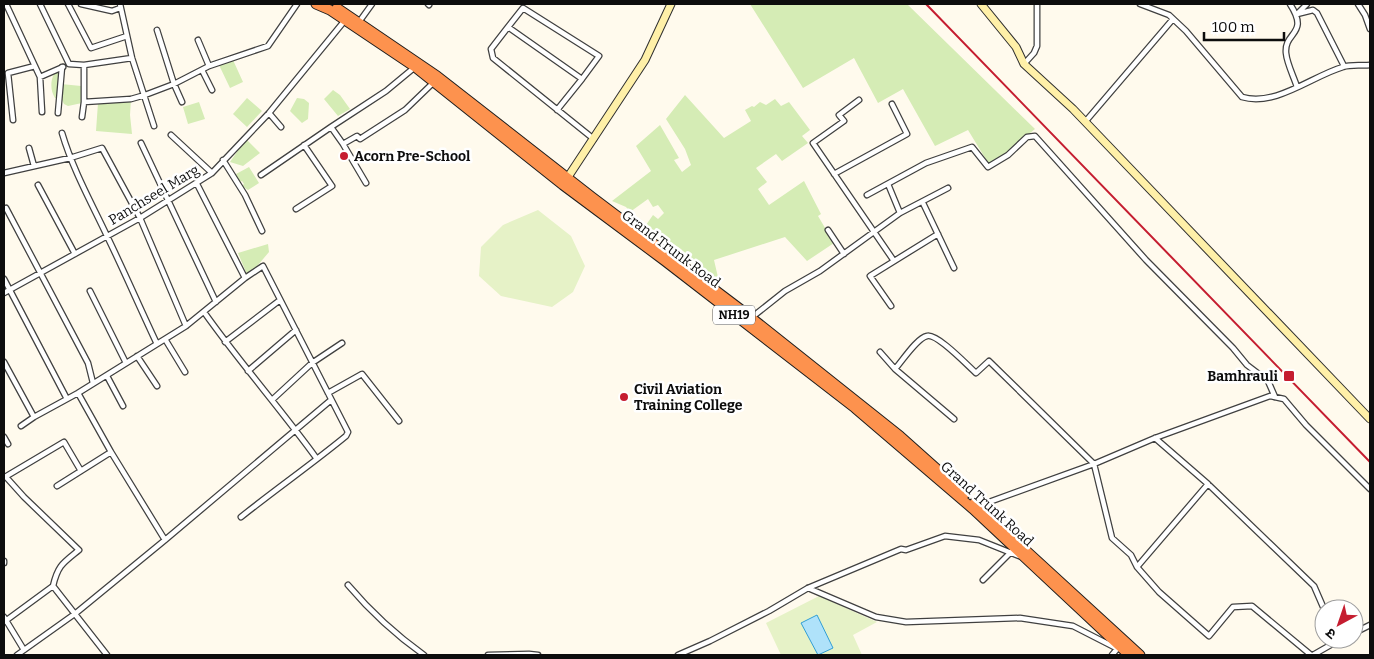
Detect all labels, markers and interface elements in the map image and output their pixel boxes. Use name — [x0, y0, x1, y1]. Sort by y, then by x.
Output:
scale bar — [1204, 10, 1284, 42]
text: 100 m — [1212, 18, 1255, 36]
place label: Acorn Pre-School — [354, 148, 471, 165]
marker: Acorn Pre-School — [338, 150, 350, 162]
street label: Panchseel Marg — [106, 161, 203, 229]
street label: Grand Trunk Road — [618, 206, 724, 292]
road number: NH19 — [713, 306, 755, 324]
place label: Bamhrauli — [1207, 368, 1279, 385]
marker: Bamhrauli — [1282, 369, 1296, 383]
place label: Civil Aviation Training College — [634, 381, 743, 414]
marker: Civil Aviation Training College — [618, 391, 630, 403]
street label: Grand Trunk Road — [937, 458, 1037, 550]
north arrow — [1314, 599, 1364, 649]
text: उ — [1322, 624, 1340, 643]

